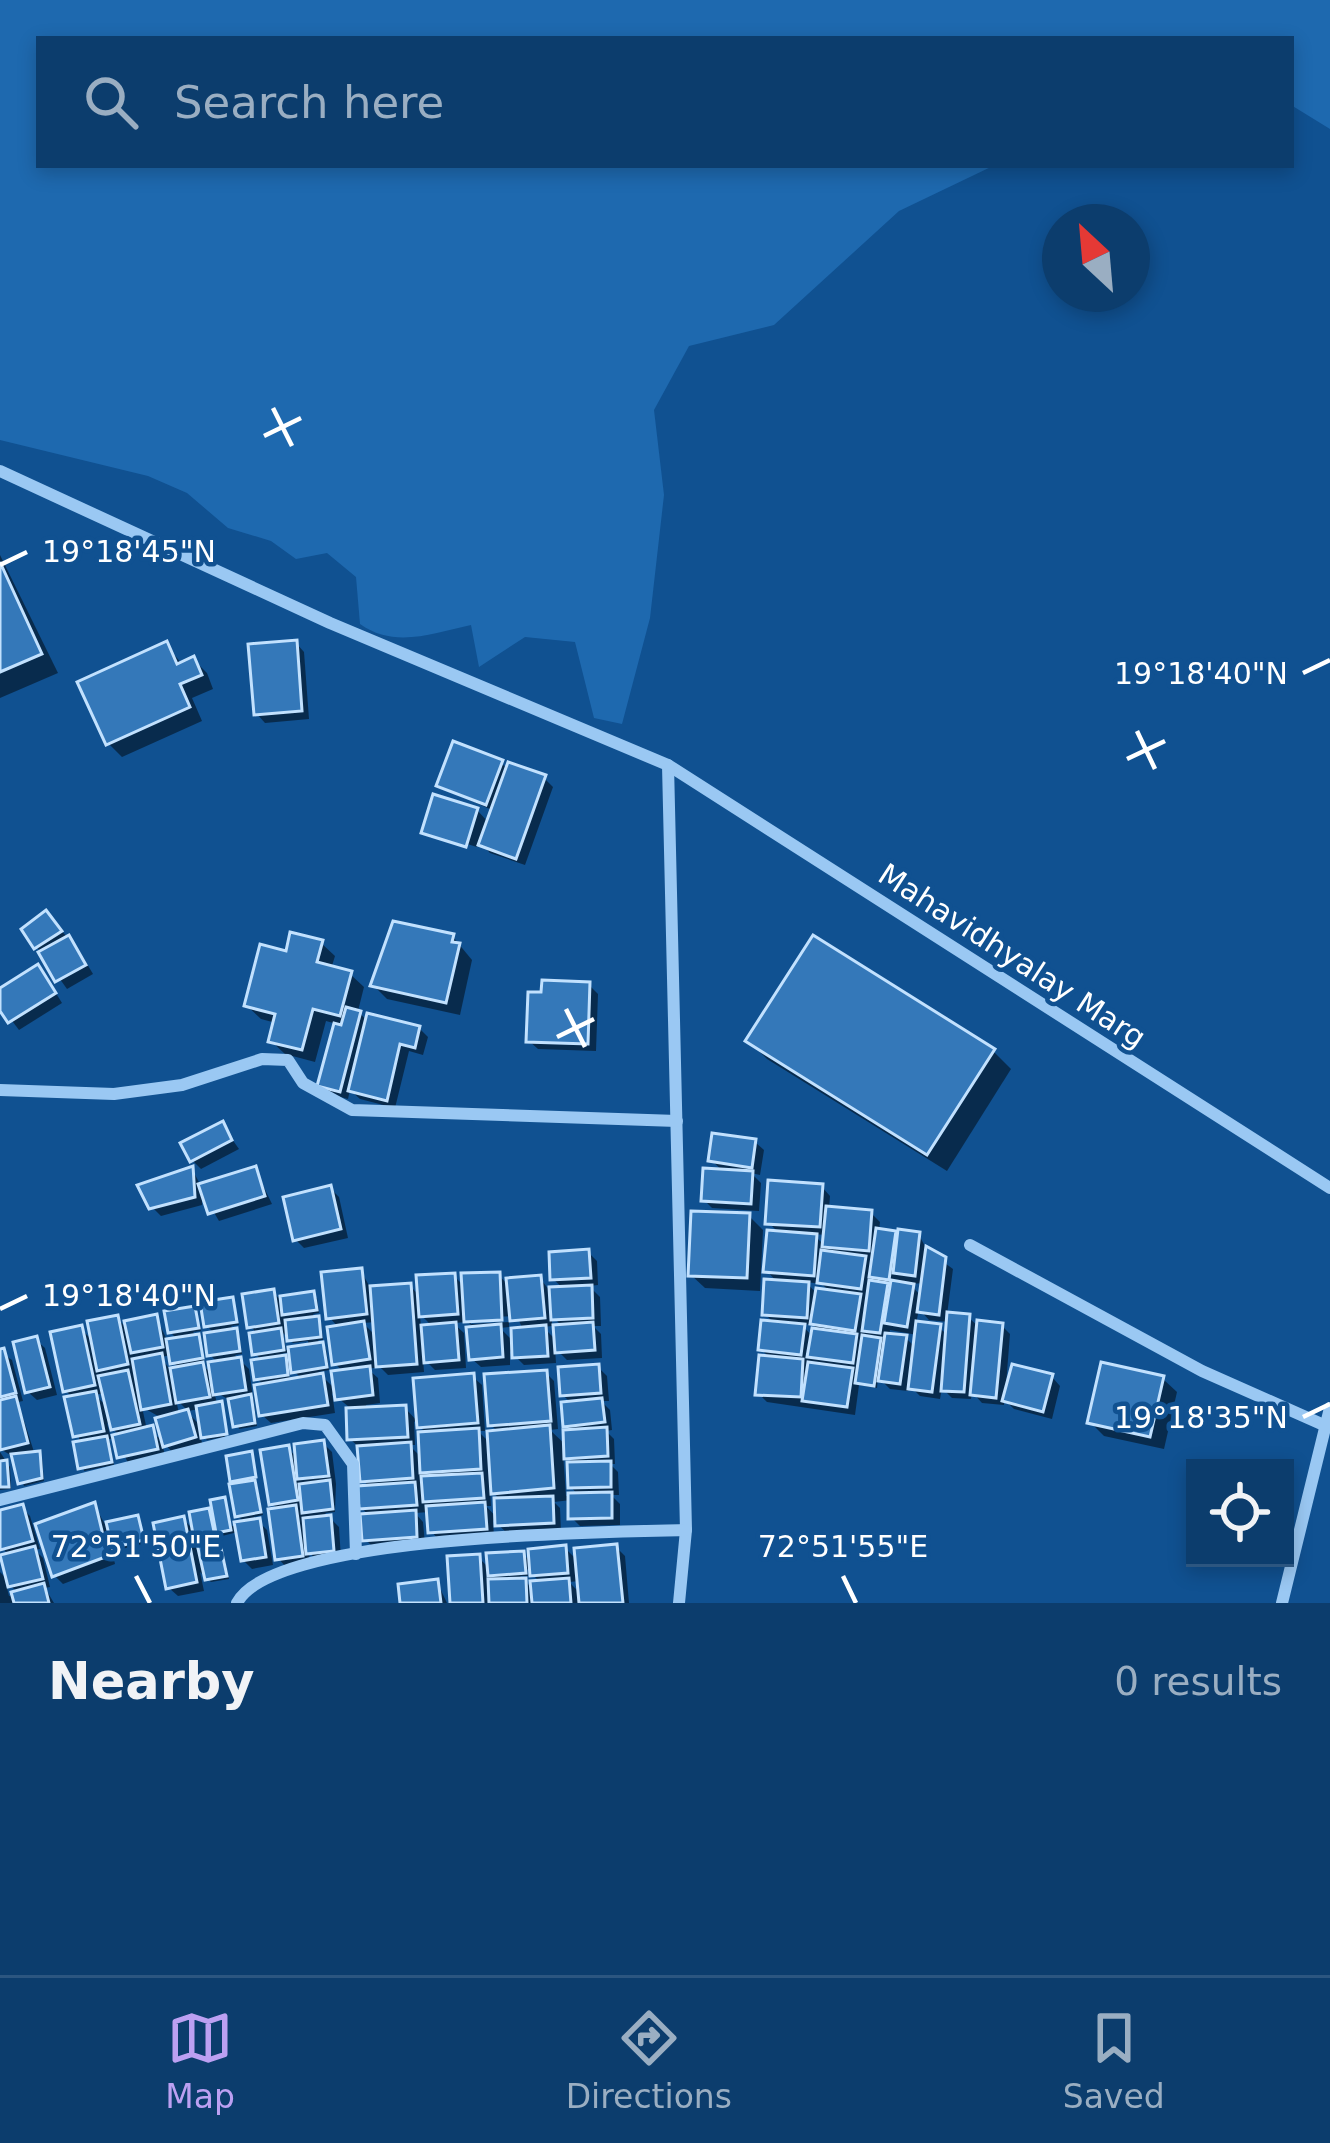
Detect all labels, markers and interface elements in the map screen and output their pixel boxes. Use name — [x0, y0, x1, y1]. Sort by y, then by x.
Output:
search box — [36, 36, 1294, 168]
icon: search — [78, 69, 144, 135]
text: Search here — [174, 76, 444, 129]
north arrow — [1042, 204, 1150, 312]
text: 19°18'45"N — [42, 534, 216, 569]
text: 19°18'40"N — [1114, 656, 1288, 691]
street label: Mahavidhyalay Marg — [872, 856, 1152, 1055]
text: 19°18'40"N — [42, 1278, 216, 1313]
text: 19°18'35"N — [1114, 1400, 1288, 1435]
map controls — [1186, 1459, 1294, 1567]
button: locate — [1186, 1459, 1294, 1567]
text: 72°51'50"E — [51, 1529, 221, 1564]
text: 72°51'55"E — [758, 1529, 928, 1564]
text: Nearby — [48, 1652, 255, 1711]
text: 0 results — [1114, 1659, 1282, 1704]
tab: Map — [165, 2005, 235, 2116]
tab: Directions — [566, 2005, 732, 2116]
tab: Saved — [1063, 2005, 1165, 2116]

